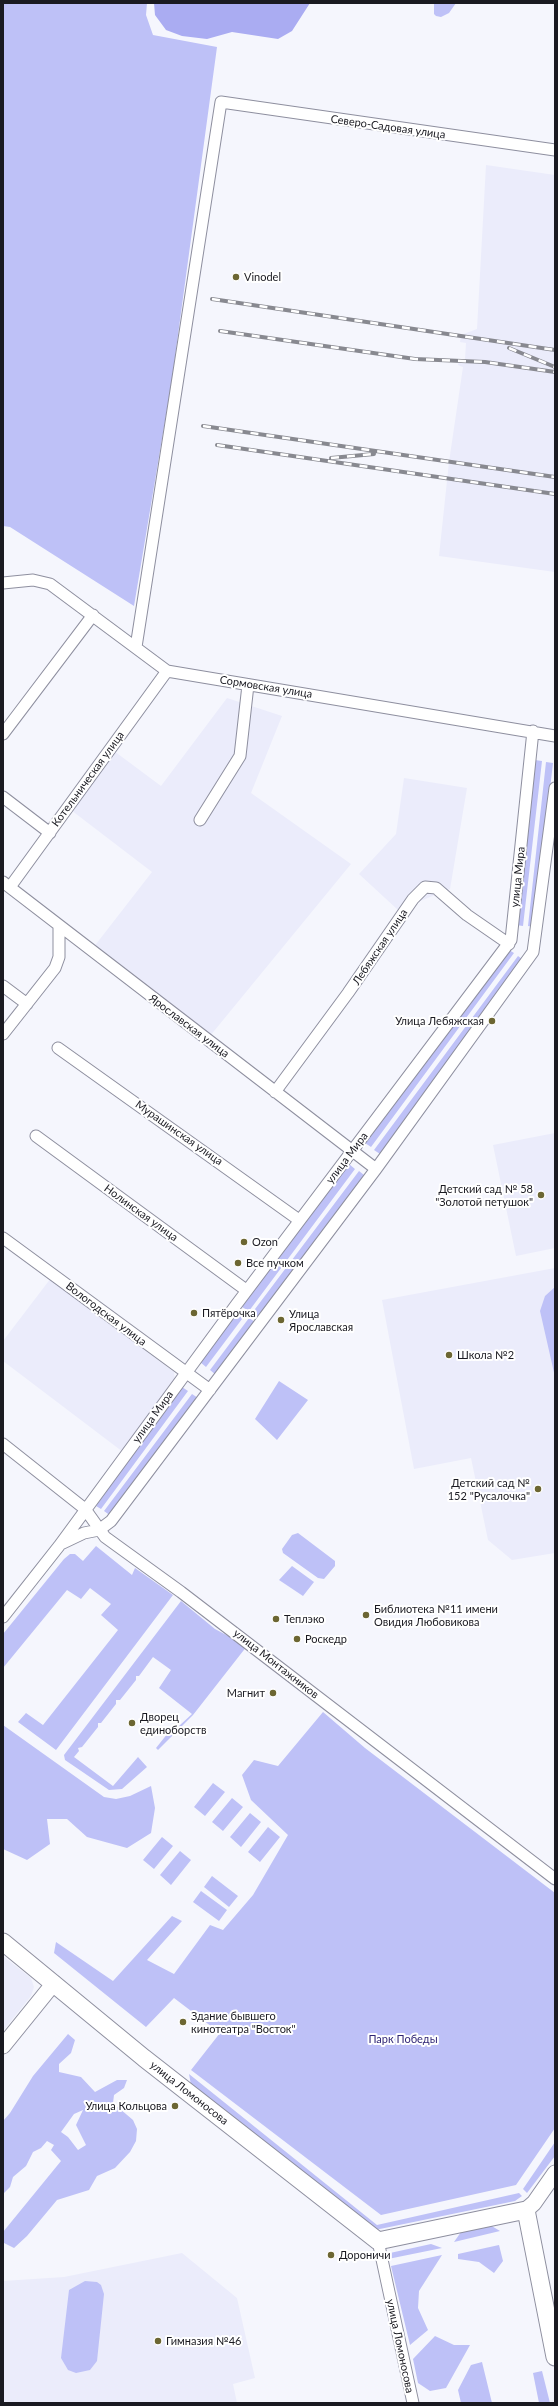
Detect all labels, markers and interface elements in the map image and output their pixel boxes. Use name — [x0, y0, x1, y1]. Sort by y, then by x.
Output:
street label: Северо-Садовая улица — [330, 112, 446, 142]
place label: Vinodel — [244, 270, 281, 284]
marker: Vinodel — [231, 272, 241, 282]
street label: Сормовская улица — [219, 673, 313, 701]
street label: Котельническая улица — [49, 729, 127, 829]
street label: улица Мира — [508, 846, 528, 908]
street label: Лебяжская улица — [350, 907, 410, 987]
street label: Ярославская улица — [146, 992, 232, 1060]
place label: Улица Лебяжская — [395, 1014, 484, 1028]
marker: Улица Лебяжская — [487, 1016, 497, 1026]
street label: Мурашинская улица — [133, 1098, 225, 1168]
street label: улица Мира — [323, 1130, 371, 1186]
street label: Нолинская улица — [102, 1182, 180, 1244]
place label: Детский сад № 58 "Золотой петушок" — [435, 1182, 533, 1208]
marker: Детский сад № 58 "Золотой петушок" — [536, 1190, 546, 1200]
place label: Ozon — [252, 1235, 278, 1249]
marker: Ozon — [239, 1237, 249, 1247]
place label: Все пучком — [246, 1256, 304, 1270]
marker: Все пучком — [233, 1258, 243, 1268]
street label: Вологодская улица — [63, 1279, 149, 1349]
place label: Пятёрочка — [202, 1306, 256, 1320]
place label: Улица Ярославская — [289, 1307, 353, 1333]
marker: Пятёрочка — [189, 1308, 199, 1318]
marker: Улица Ярославская — [276, 1315, 286, 1325]
place label: Школа №2 — [457, 1348, 514, 1362]
marker: Школа №2 — [444, 1350, 454, 1360]
street label: улица Мира — [130, 1388, 176, 1446]
place label: Детский сад № 152 "Русалочка" — [448, 1476, 530, 1502]
marker: Детский сад № 152 "Русалочка" — [533, 1484, 543, 1494]
place label: Библиотека №11 имени Овидия Любовикова — [374, 1602, 498, 1628]
marker: Библиотека №11 имени Овидия Любовикова — [361, 1610, 371, 1620]
place label: Теплэко — [284, 1612, 325, 1626]
marker: Теплэко — [271, 1614, 281, 1624]
street label: улица Монтажников — [231, 1627, 321, 1701]
place label: Роскедр — [305, 1632, 347, 1646]
marker: Роскедр — [292, 1634, 302, 1644]
place label: Магнит — [227, 1686, 265, 1700]
marker: Магнит — [268, 1688, 278, 1698]
place label: Дворец единоборств — [140, 1710, 206, 1736]
marker: Дворец единоборств — [127, 1718, 137, 1728]
place label: Здание бывшего кинотеатра "Восток" — [191, 2009, 296, 2035]
marker: Здание бывшего кинотеатра "Восток" — [178, 2017, 188, 2027]
park label: Парк Победы — [368, 2032, 438, 2046]
street label: улица Ломоносова — [147, 2058, 231, 2128]
place label: Улица Кольцова — [85, 2099, 167, 2113]
marker: Улица Кольцова — [170, 2101, 180, 2111]
place label: Дороничи — [339, 2248, 390, 2262]
marker: Дороничи — [326, 2250, 336, 2260]
street label: улица Ломоносова — [384, 2298, 416, 2394]
place label: Гимназия №46 — [166, 2334, 241, 2348]
marker: Гимназия №46 — [153, 2336, 163, 2346]

